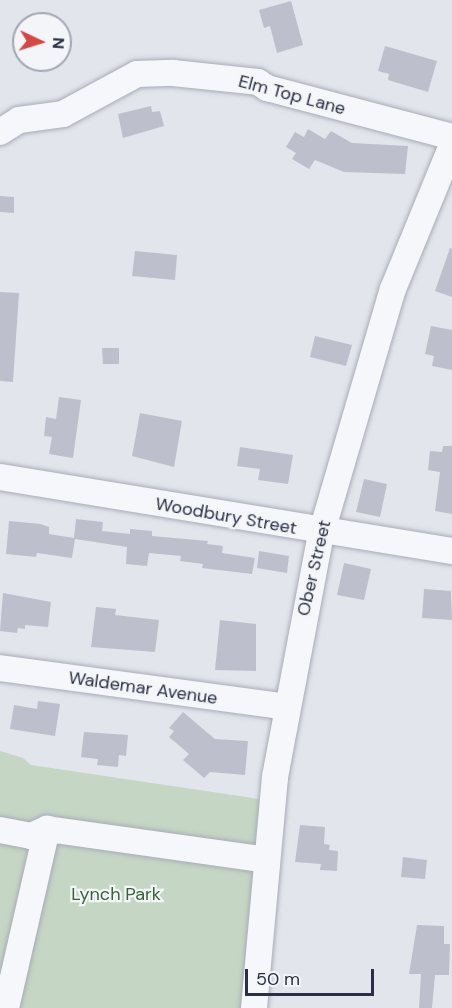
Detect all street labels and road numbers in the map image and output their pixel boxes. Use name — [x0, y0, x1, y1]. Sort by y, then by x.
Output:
street label: Elm Top Lane — [236, 70, 348, 120]
street label: Woodbury Street — [154, 493, 298, 539]
street label: Ober Street — [292, 518, 336, 618]
street label: Waldemar Avenue — [67, 667, 219, 709]

